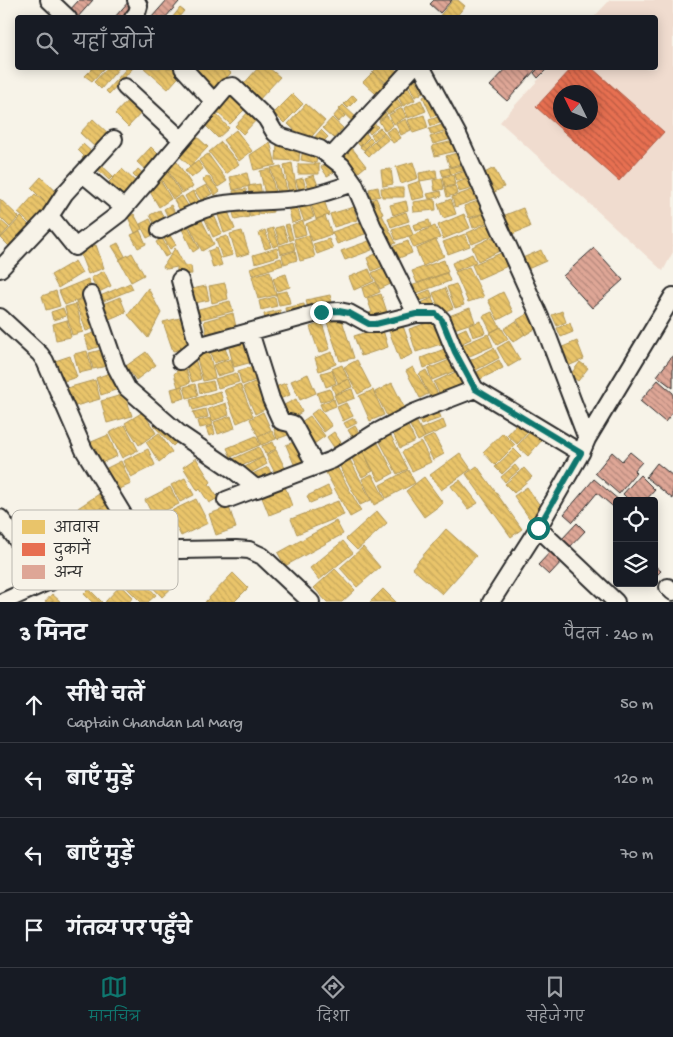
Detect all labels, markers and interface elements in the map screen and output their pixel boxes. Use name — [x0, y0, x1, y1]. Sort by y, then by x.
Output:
search box — [15, 15, 658, 70]
icon: search — [33, 29, 61, 57]
text: यहाँ खोजें — [73, 33, 154, 56]
north arrow — [553, 85, 598, 130]
route end — [310, 301, 333, 324]
map controls — [613, 497, 658, 587]
button: locate — [613, 497, 658, 542]
legend — [12, 510, 178, 590]
route start — [527, 517, 550, 540]
text: आवास — [54, 520, 101, 538]
text: दुकानें — [53, 537, 91, 562]
button: layers — [613, 542, 658, 587]
text: अन्य — [54, 566, 84, 583]
text: 3 मिनट — [20, 624, 87, 649]
text: पैदल · 240 m — [564, 627, 653, 646]
text: सीधे चलें — [67, 686, 144, 709]
icon: ahead — [20, 691, 48, 719]
text: 50 m — [620, 696, 653, 715]
text: Captain Chandan Lal Marg — [67, 715, 243, 734]
icon: left — [20, 766, 48, 794]
text: बाएँ मुड़ें — [67, 770, 133, 793]
text: 120 m — [614, 771, 653, 790]
icon: left — [20, 841, 48, 869]
text: बाएँ मुड़ें — [67, 845, 133, 868]
text: 70 m — [620, 846, 653, 865]
icon: arrive — [20, 916, 48, 944]
text: गंतव्य पर पहुँचे — [67, 920, 191, 943]
tab: मानचित्र — [89, 973, 140, 1032]
tab: दिशा — [317, 973, 349, 1032]
tab: सहेजे गए — [526, 973, 584, 1032]

